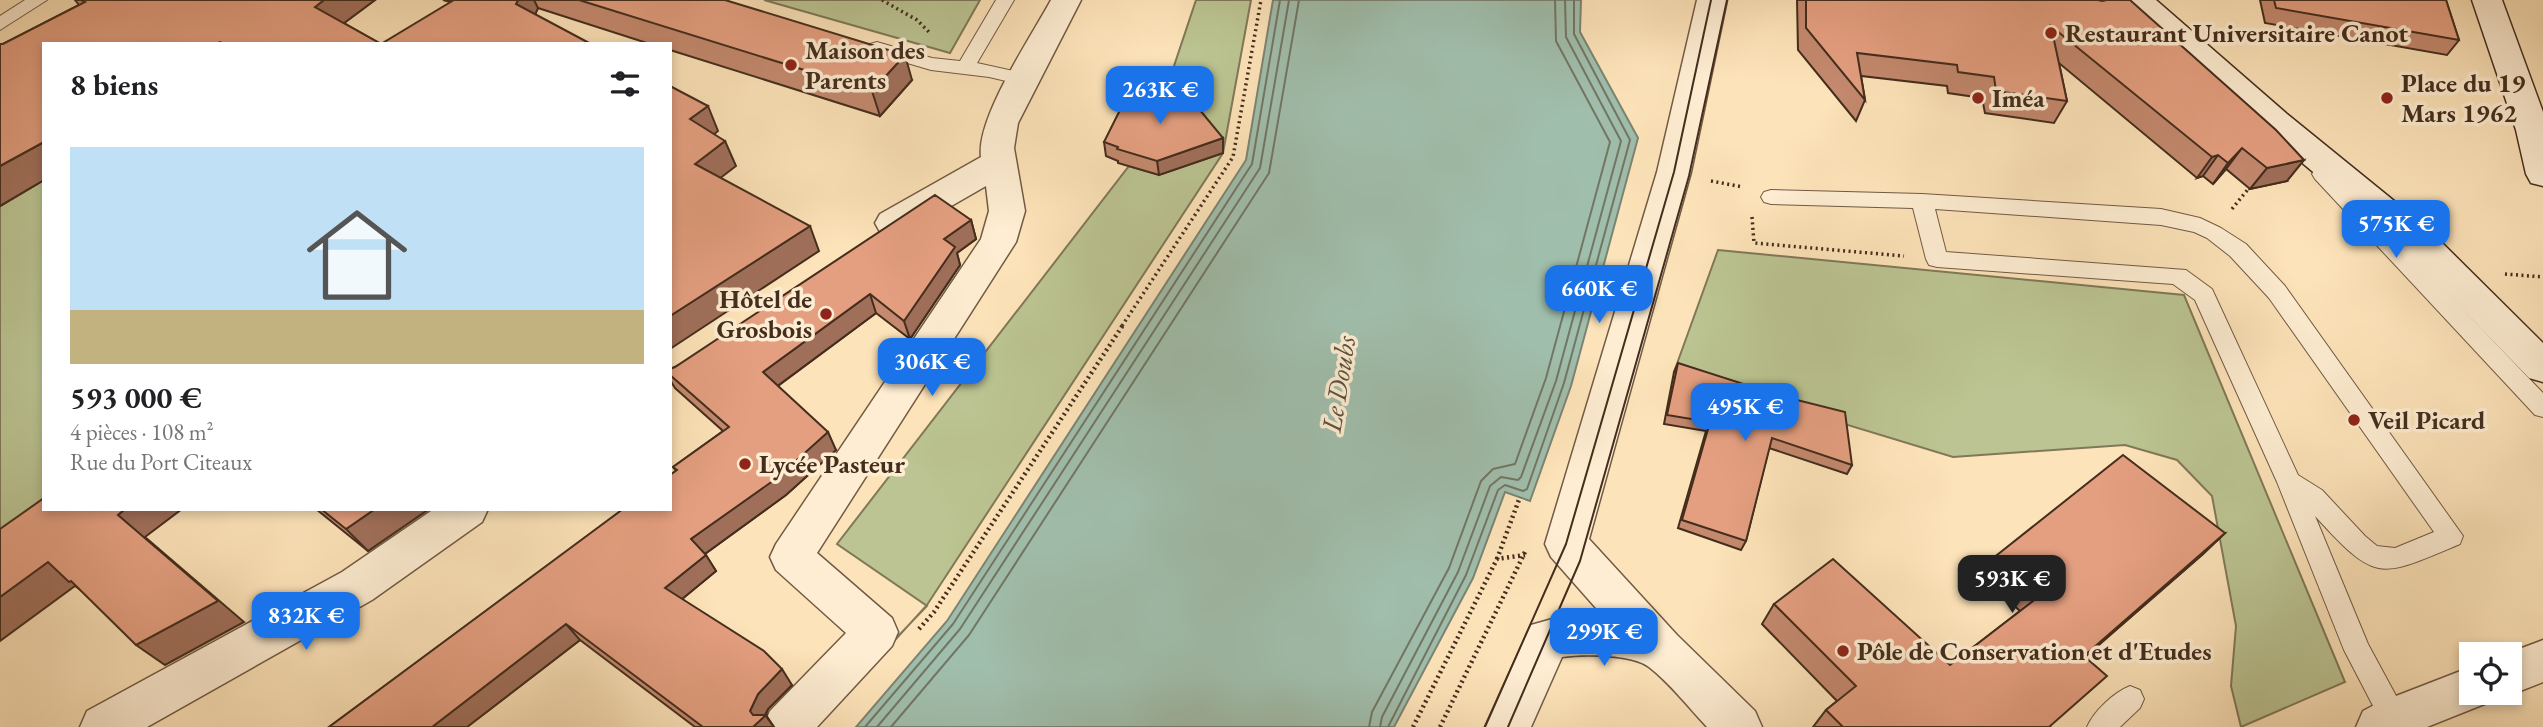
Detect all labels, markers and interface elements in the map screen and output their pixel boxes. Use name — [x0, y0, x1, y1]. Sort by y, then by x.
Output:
place label: Restaurant Universitaire Canot — [2065, 16, 2408, 50]
marker: Restaurant Universitaire Canot — [2043, 25, 2059, 41]
place label: Maison des Parents — [805, 33, 925, 97]
marker: Maison des Parents — [783, 57, 799, 73]
text: 8 biens — [70, 65, 158, 104]
icon: filters — [606, 65, 644, 103]
pin: 263K € — [1103, 66, 1217, 126]
place label: Place du 19 Mars 1962 — [2401, 66, 2526, 130]
text: 263K € — [1122, 74, 1198, 104]
place label: Iméa — [1992, 81, 2045, 115]
marker: Iméa — [1970, 90, 1986, 106]
marker: Place du 19 Mars 1962 — [2379, 90, 2395, 106]
icon: home — [294, 192, 420, 318]
pin: 575K € — [2339, 201, 2453, 260]
text: 575K € — [2358, 208, 2434, 238]
pin: 660K € — [1542, 266, 1656, 325]
text: 660K € — [1561, 273, 1637, 303]
place label: Hôtel de Grosbois — [717, 282, 812, 346]
marker: Hôtel de Grosbois — [818, 306, 834, 322]
water label: Le Doubs — [1312, 333, 1363, 436]
pin: 306K € — [875, 338, 989, 398]
text: 306K € — [894, 346, 970, 376]
text: 593 000 € — [70, 378, 202, 417]
pin: 495K € — [1688, 384, 1802, 443]
text: 495K € — [1707, 391, 1783, 421]
place label: Veil Picard — [2368, 403, 2486, 437]
marker: Veil Picard — [2346, 412, 2362, 428]
text: 4 pièces · 108 m² — [70, 417, 214, 447]
text: Rue du Port Citeaux — [70, 447, 252, 477]
place label: Lycée Pasteur — [759, 447, 905, 481]
marker: Lycée Pasteur — [737, 456, 753, 472]
pin: 593K € — [1955, 556, 2069, 615]
text: 593K € — [1974, 563, 2050, 593]
pin: 832K € — [249, 592, 363, 652]
text: 832K € — [268, 600, 344, 630]
pin: 299K € — [1547, 608, 1661, 668]
text: 299K € — [1566, 616, 1642, 646]
place label: Pôle de Conservation et d'Etudes — [1857, 634, 2212, 668]
map controls — [2459, 642, 2522, 705]
button: locate — [2459, 642, 2522, 705]
marker: Pôle de Conservation et d'Etudes — [1835, 643, 1851, 659]

